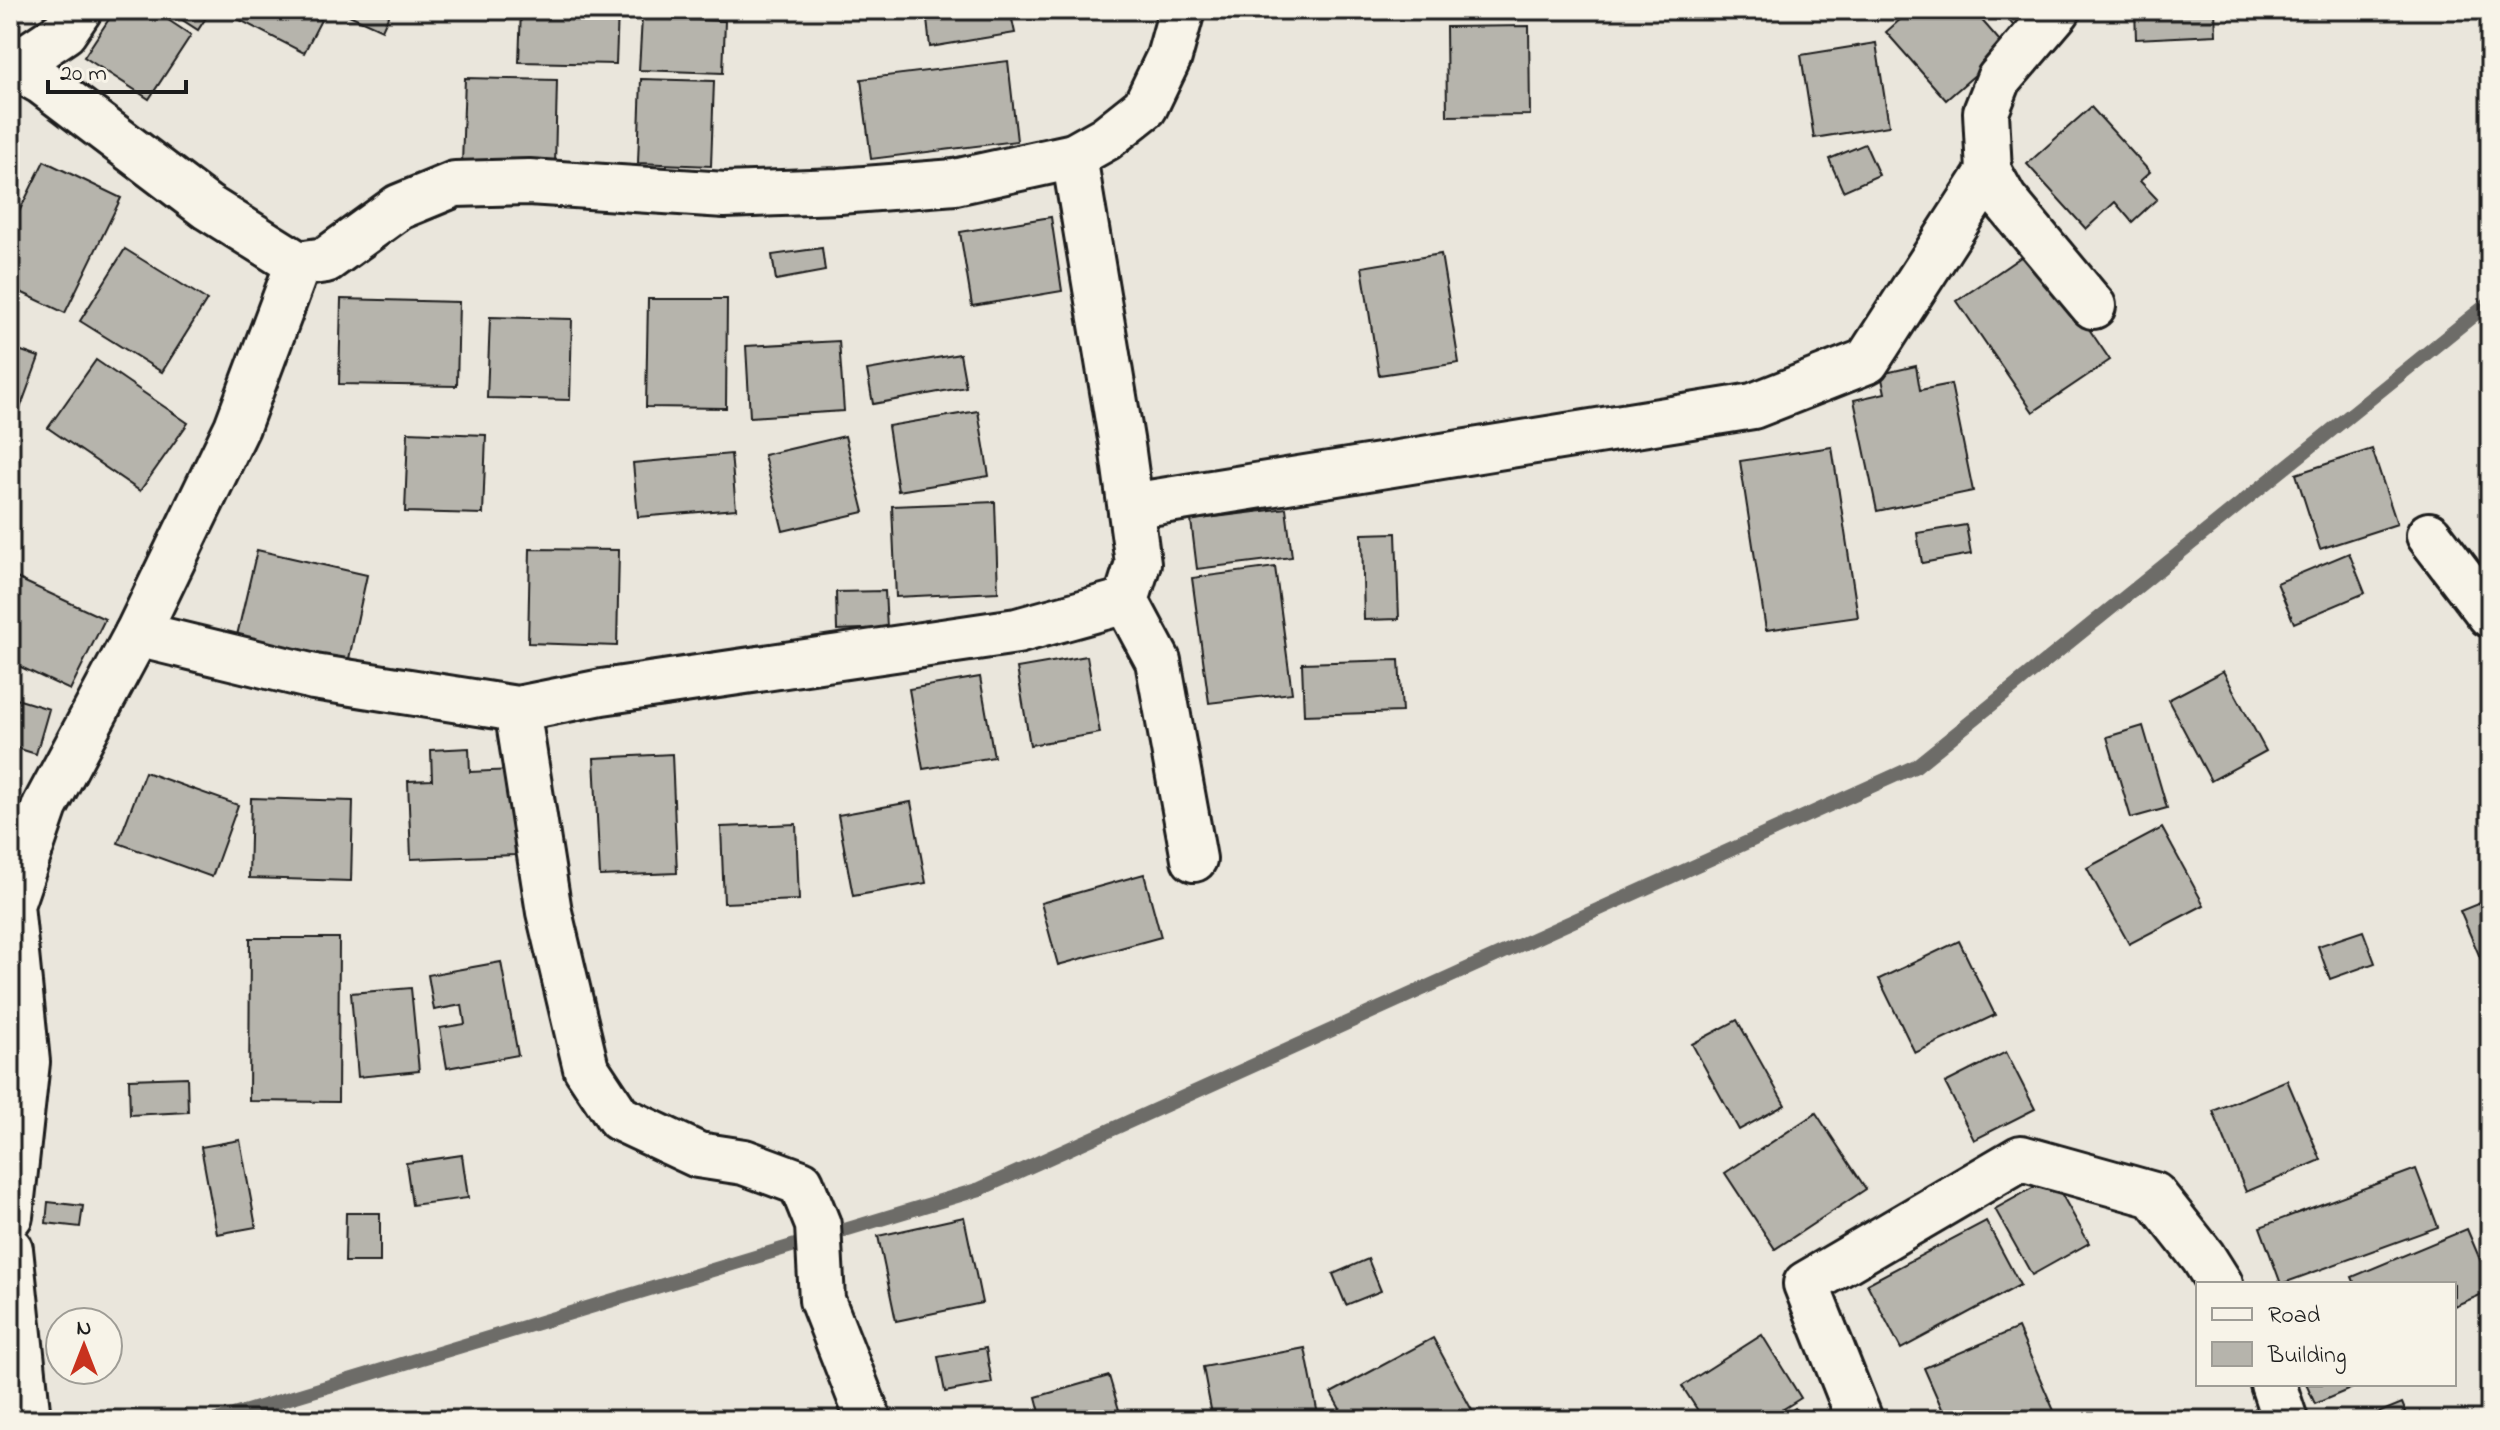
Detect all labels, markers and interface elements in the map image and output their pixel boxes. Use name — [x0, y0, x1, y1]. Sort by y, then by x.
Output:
scale bar — [48, 44, 186, 94]
text: 20 m — [60, 57, 107, 92]
legend — [2196, 1282, 2456, 1386]
text: Road — [2268, 1299, 2321, 1334]
north arrow — [44, 1306, 124, 1386]
text: N — [77, 1313, 91, 1345]
text: Building — [2267, 1339, 2347, 1374]

